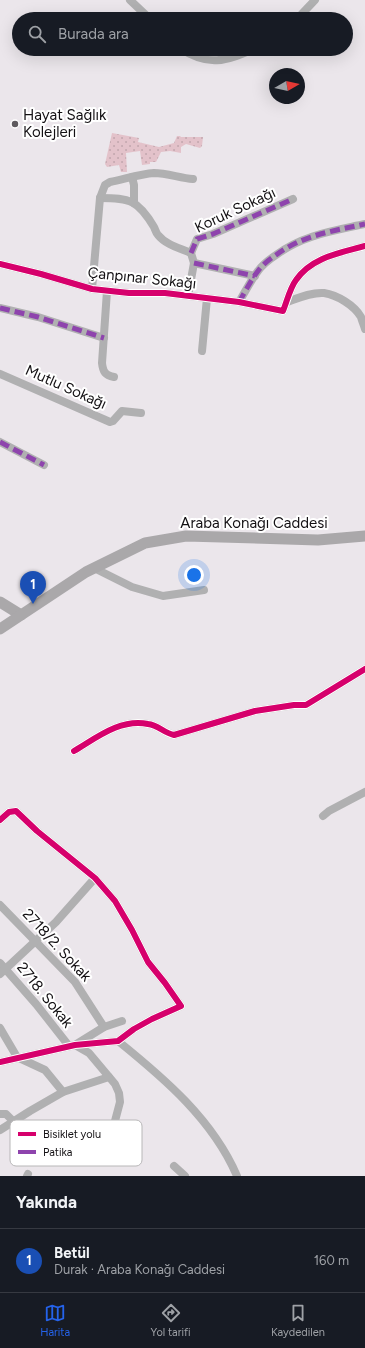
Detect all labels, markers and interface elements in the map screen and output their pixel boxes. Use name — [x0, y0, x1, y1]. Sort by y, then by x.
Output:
search box — [12, 12, 353, 56]
icon: search — [26, 23, 48, 45]
text: Burada ara — [58, 25, 129, 43]
north arrow — [269, 68, 305, 104]
place label: Hayat Sağlık Kolejleri — [23, 106, 107, 141]
marker: Hayat Sağlık Kolejleri — [10, 119, 20, 129]
street label: Koruk Sokağı — [192, 183, 278, 237]
street label: Çanpınar Sokağı — [87, 263, 197, 293]
street label: Mutlu Sokağı — [23, 361, 109, 413]
street label: Araba Konağı Caddesi — [180, 514, 328, 532]
your location — [184, 565, 204, 585]
pin: 1 — [20, 571, 46, 604]
street label: 2718/2. Sokak — [19, 905, 96, 986]
street label: 2718. Sokak — [13, 959, 77, 1032]
legend — [10, 1120, 142, 1166]
text: Bisiklet yolu — [43, 1128, 101, 1141]
text: Patika — [43, 1146, 72, 1159]
text: Yakında — [16, 1192, 77, 1212]
text: Betül — [54, 1244, 90, 1262]
text: 1 — [26, 1253, 32, 1268]
text: 160 m — [314, 1253, 349, 1268]
text: Durak · Araba Konağı Caddesi — [54, 1262, 225, 1277]
tab: Harita — [40, 1302, 70, 1339]
tab: Yol tarifi — [150, 1302, 191, 1339]
tab: Kaydedilen — [271, 1302, 325, 1339]

